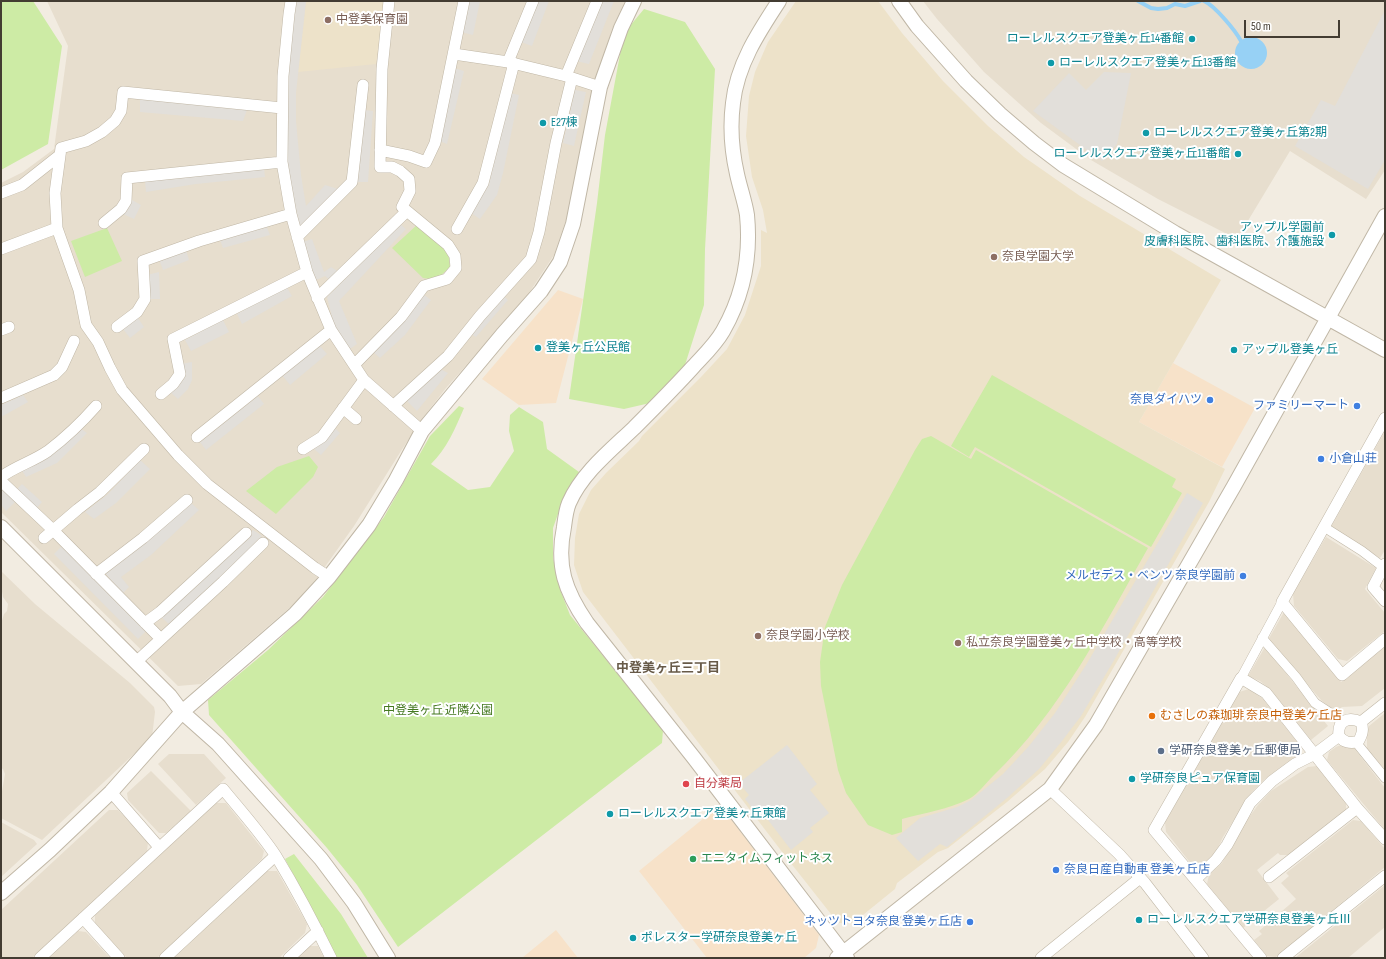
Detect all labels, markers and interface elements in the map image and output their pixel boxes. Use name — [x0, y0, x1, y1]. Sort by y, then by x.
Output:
scale bar — [1246, 12, 1342, 38]
place label: 中登美保育園 — [336, 13, 408, 27]
marker: 中登美保育園 — [323, 15, 333, 25]
text: 50 m — [1251, 19, 1271, 34]
place label: ローレルスクエア登美ヶ丘14番館 — [1007, 32, 1184, 46]
marker: ローレルスクエア登美ヶ丘14番館 — [1187, 34, 1197, 44]
place label: ローレルスクエア登美ヶ丘13番館 — [1059, 56, 1236, 70]
marker: ローレルスクエア登美ヶ丘13番館 — [1046, 58, 1056, 68]
place label: E27棟 — [551, 116, 578, 130]
marker: E27棟 — [538, 118, 548, 128]
place label: ローレルスクエア登美ヶ丘第2期 — [1154, 126, 1327, 140]
marker: ローレルスクエア登美ヶ丘第2期 — [1141, 128, 1151, 138]
place label: ローレルスクエア登美ヶ丘11番館 — [1054, 147, 1230, 161]
marker: ローレルスクエア登美ヶ丘11番館 — [1233, 149, 1243, 159]
place label: アップル学園前 皮膚科医院、歯科医院、介護施設 — [1144, 221, 1324, 249]
marker: アップル学園前 皮膚科医院、歯科医院、介護施設 — [1327, 230, 1337, 240]
place label: 奈良学園大学 — [1002, 250, 1074, 264]
marker: 奈良学園大学 — [989, 252, 999, 262]
place label: 登美ヶ丘公民館 — [546, 341, 630, 355]
marker: 登美ヶ丘公民館 — [533, 343, 543, 353]
place label: アップル登美ヶ丘 — [1242, 343, 1338, 357]
marker: アップル登美ヶ丘 — [1229, 345, 1239, 355]
place label: 奈良ダイハツ — [1130, 393, 1202, 407]
marker: 奈良ダイハツ — [1205, 395, 1215, 405]
place label: ファミリーマート — [1253, 399, 1349, 413]
marker: ファミリーマート — [1352, 401, 1362, 411]
place label: 小倉山荘 — [1329, 452, 1377, 466]
marker: 小倉山荘 — [1316, 454, 1326, 464]
place label: メルセデス・ベンツ 奈良学園前 — [1065, 569, 1235, 583]
marker: メルセデス・ベンツ 奈良学園前 — [1238, 571, 1248, 581]
place label: 奈良学園小学校 — [766, 629, 850, 643]
marker: 奈良学園小学校 — [753, 631, 763, 641]
place label: 私立奈良学園登美ヶ丘中学校・高等学校 — [966, 636, 1182, 650]
marker: 私立奈良学園登美ヶ丘中学校・高等学校 — [953, 638, 963, 648]
district label: 中登美ヶ丘三丁目 — [616, 661, 720, 677]
park label: 中登美ヶ丘 近隣公園 — [383, 704, 493, 718]
place label: むさしの森珈琲 奈良中登美ケ丘店 — [1160, 709, 1342, 723]
marker: むさしの森珈琲 奈良中登美ケ丘店 — [1147, 711, 1157, 721]
place label: 学研奈良登美ヶ丘郵便局 — [1169, 744, 1301, 758]
marker: 学研奈良登美ヶ丘郵便局 — [1156, 746, 1166, 756]
place label: 学研奈良ピュア保育園 — [1140, 772, 1260, 786]
marker: 学研奈良ピュア保育園 — [1127, 774, 1137, 784]
place label: 自分薬局 — [694, 777, 742, 791]
marker: 自分薬局 — [681, 779, 691, 789]
place label: ローレルスクエア登美ヶ丘東館 — [618, 807, 786, 821]
marker: ローレルスクエア登美ヶ丘東館 — [605, 809, 615, 819]
place label: エニタイムフィットネス — [701, 852, 833, 866]
marker: エニタイムフィットネス — [688, 854, 698, 864]
place label: 奈良日産自動車 登美ヶ丘店 — [1064, 863, 1210, 877]
marker: 奈良日産自動車 登美ヶ丘店 — [1051, 865, 1061, 875]
place label: ローレルスクエア学研奈良登美ヶ丘Ⅲ — [1147, 913, 1351, 927]
place label: ネッツトヨタ奈良 登美ヶ丘店 — [804, 915, 962, 929]
marker: ローレルスクエア学研奈良登美ヶ丘Ⅲ — [1134, 915, 1144, 925]
marker: ネッツトヨタ奈良 登美ヶ丘店 — [965, 917, 975, 927]
place label: ポレスター学研奈良登美ヶ丘 — [641, 931, 797, 945]
marker: ポレスター学研奈良登美ヶ丘 — [628, 933, 638, 943]

